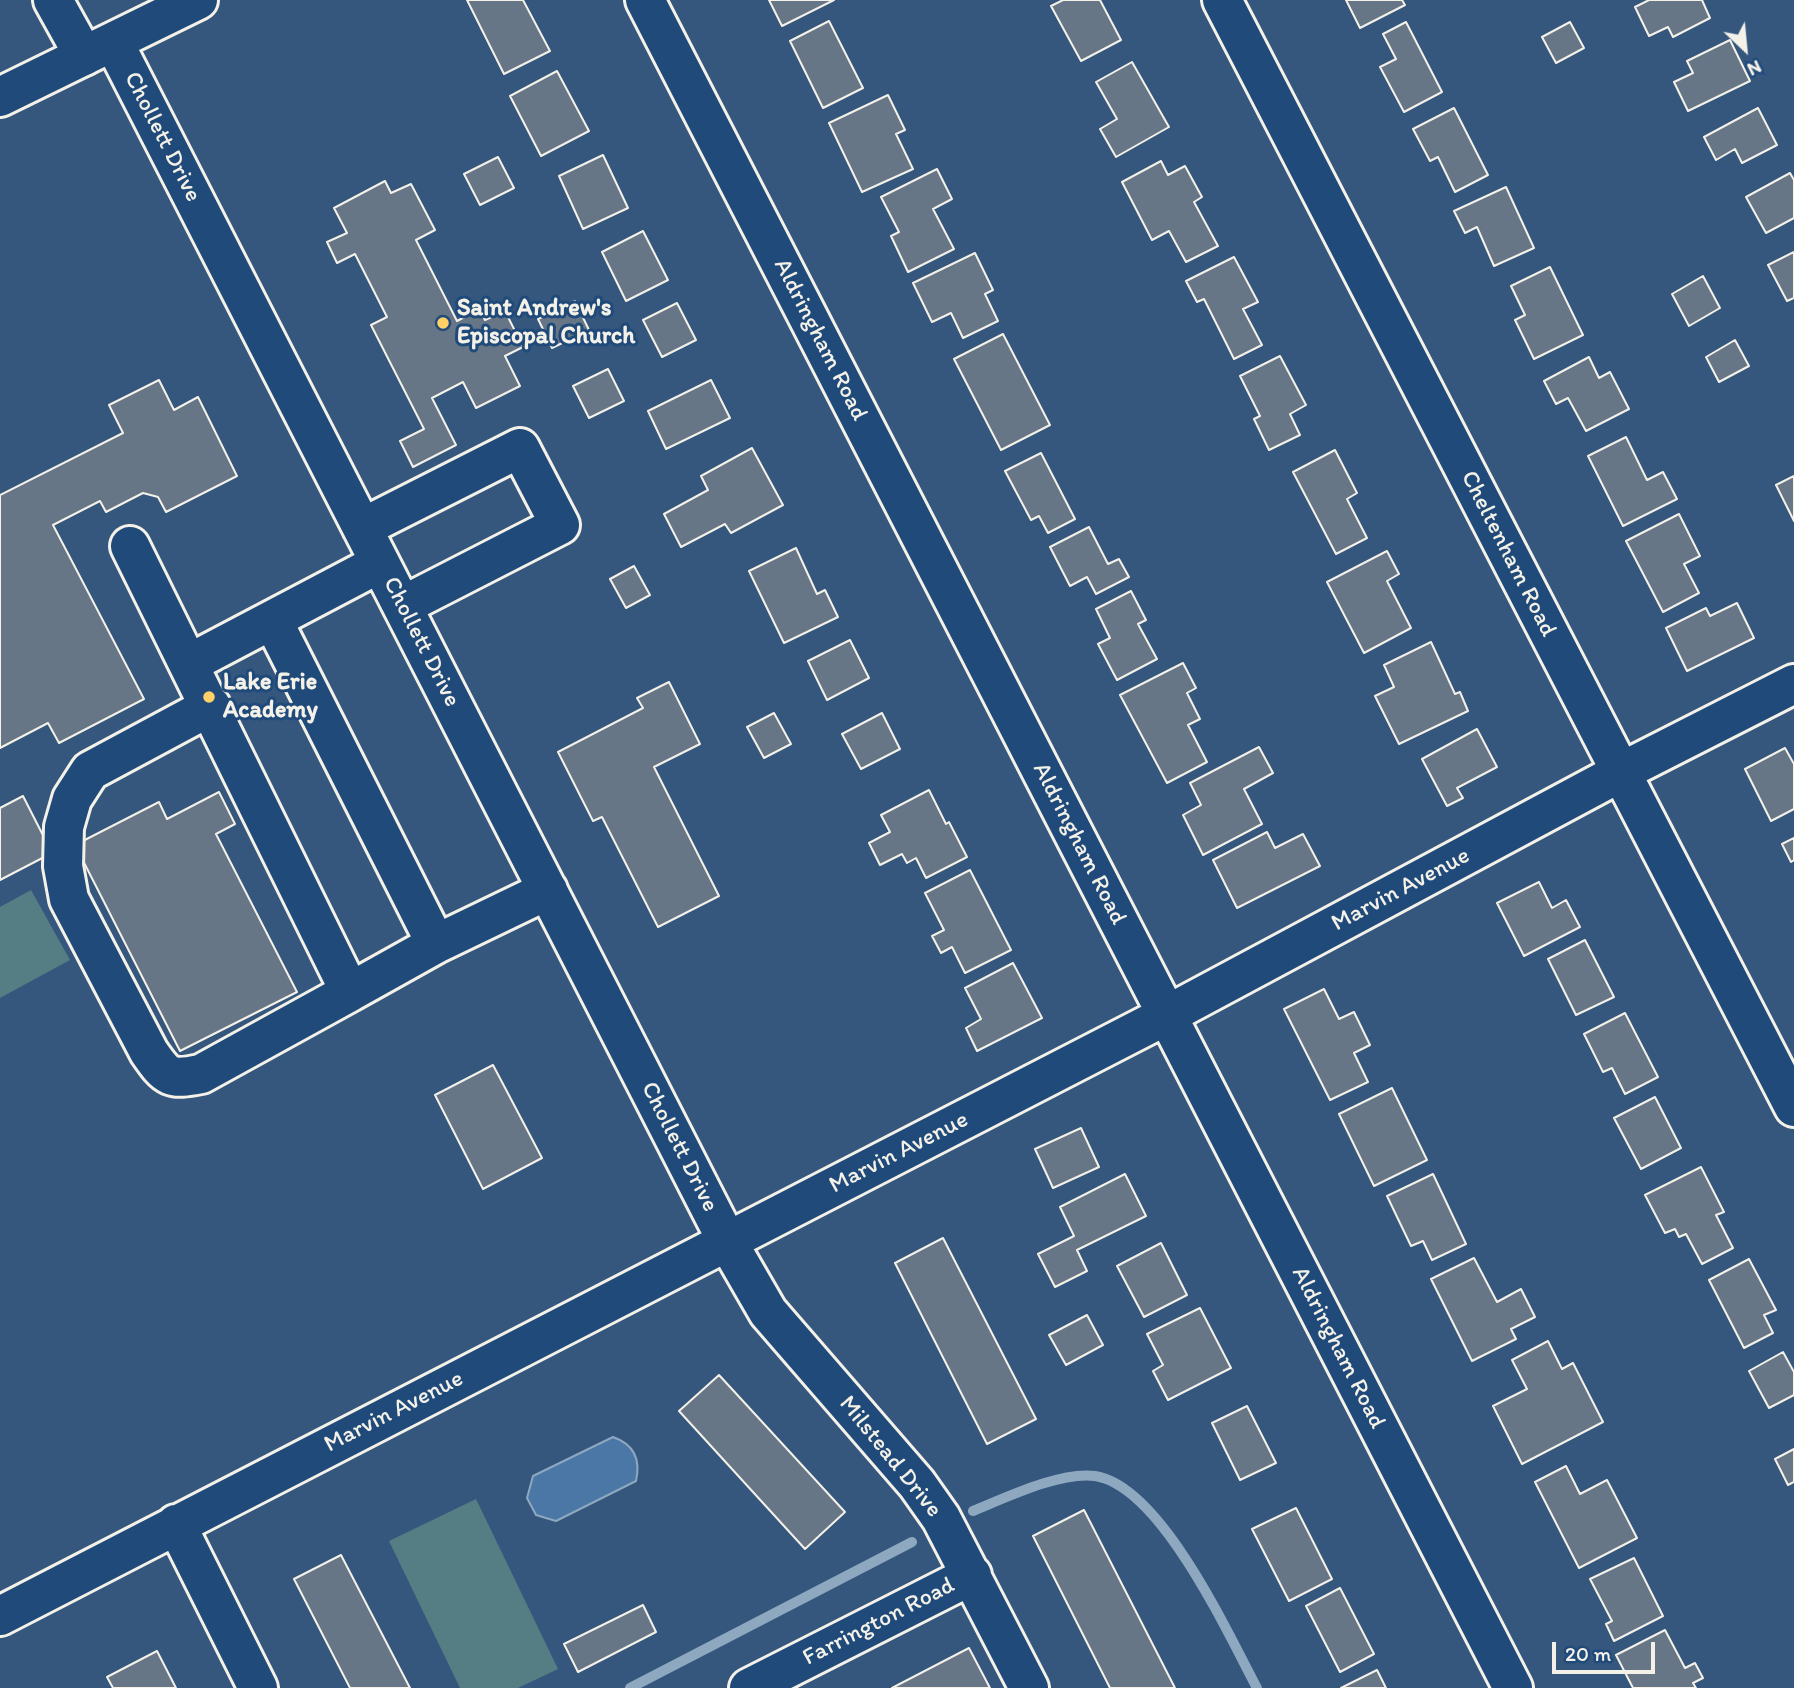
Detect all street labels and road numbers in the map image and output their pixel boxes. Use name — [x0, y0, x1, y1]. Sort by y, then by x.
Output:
street label: Chollett Drive — [117, 67, 207, 207]
street label: Aldringham Road — [767, 254, 873, 426]
street label: Cheltenham Road — [1454, 466, 1562, 642]
street label: Chollett Drive — [376, 572, 466, 712]
street label: Aldringham Road — [1026, 758, 1132, 930]
street label: Marvin Avenue — [1327, 842, 1475, 938]
street label: Chollett Drive — [634, 1077, 724, 1217]
street label: Marvin Avenue — [825, 1106, 973, 1200]
street label: Aldringham Road — [1285, 1262, 1391, 1434]
street label: Marvin Avenue — [320, 1365, 468, 1459]
street label: Milstead Drive — [832, 1390, 948, 1524]
street label: Farrington Road — [798, 1571, 960, 1673]

